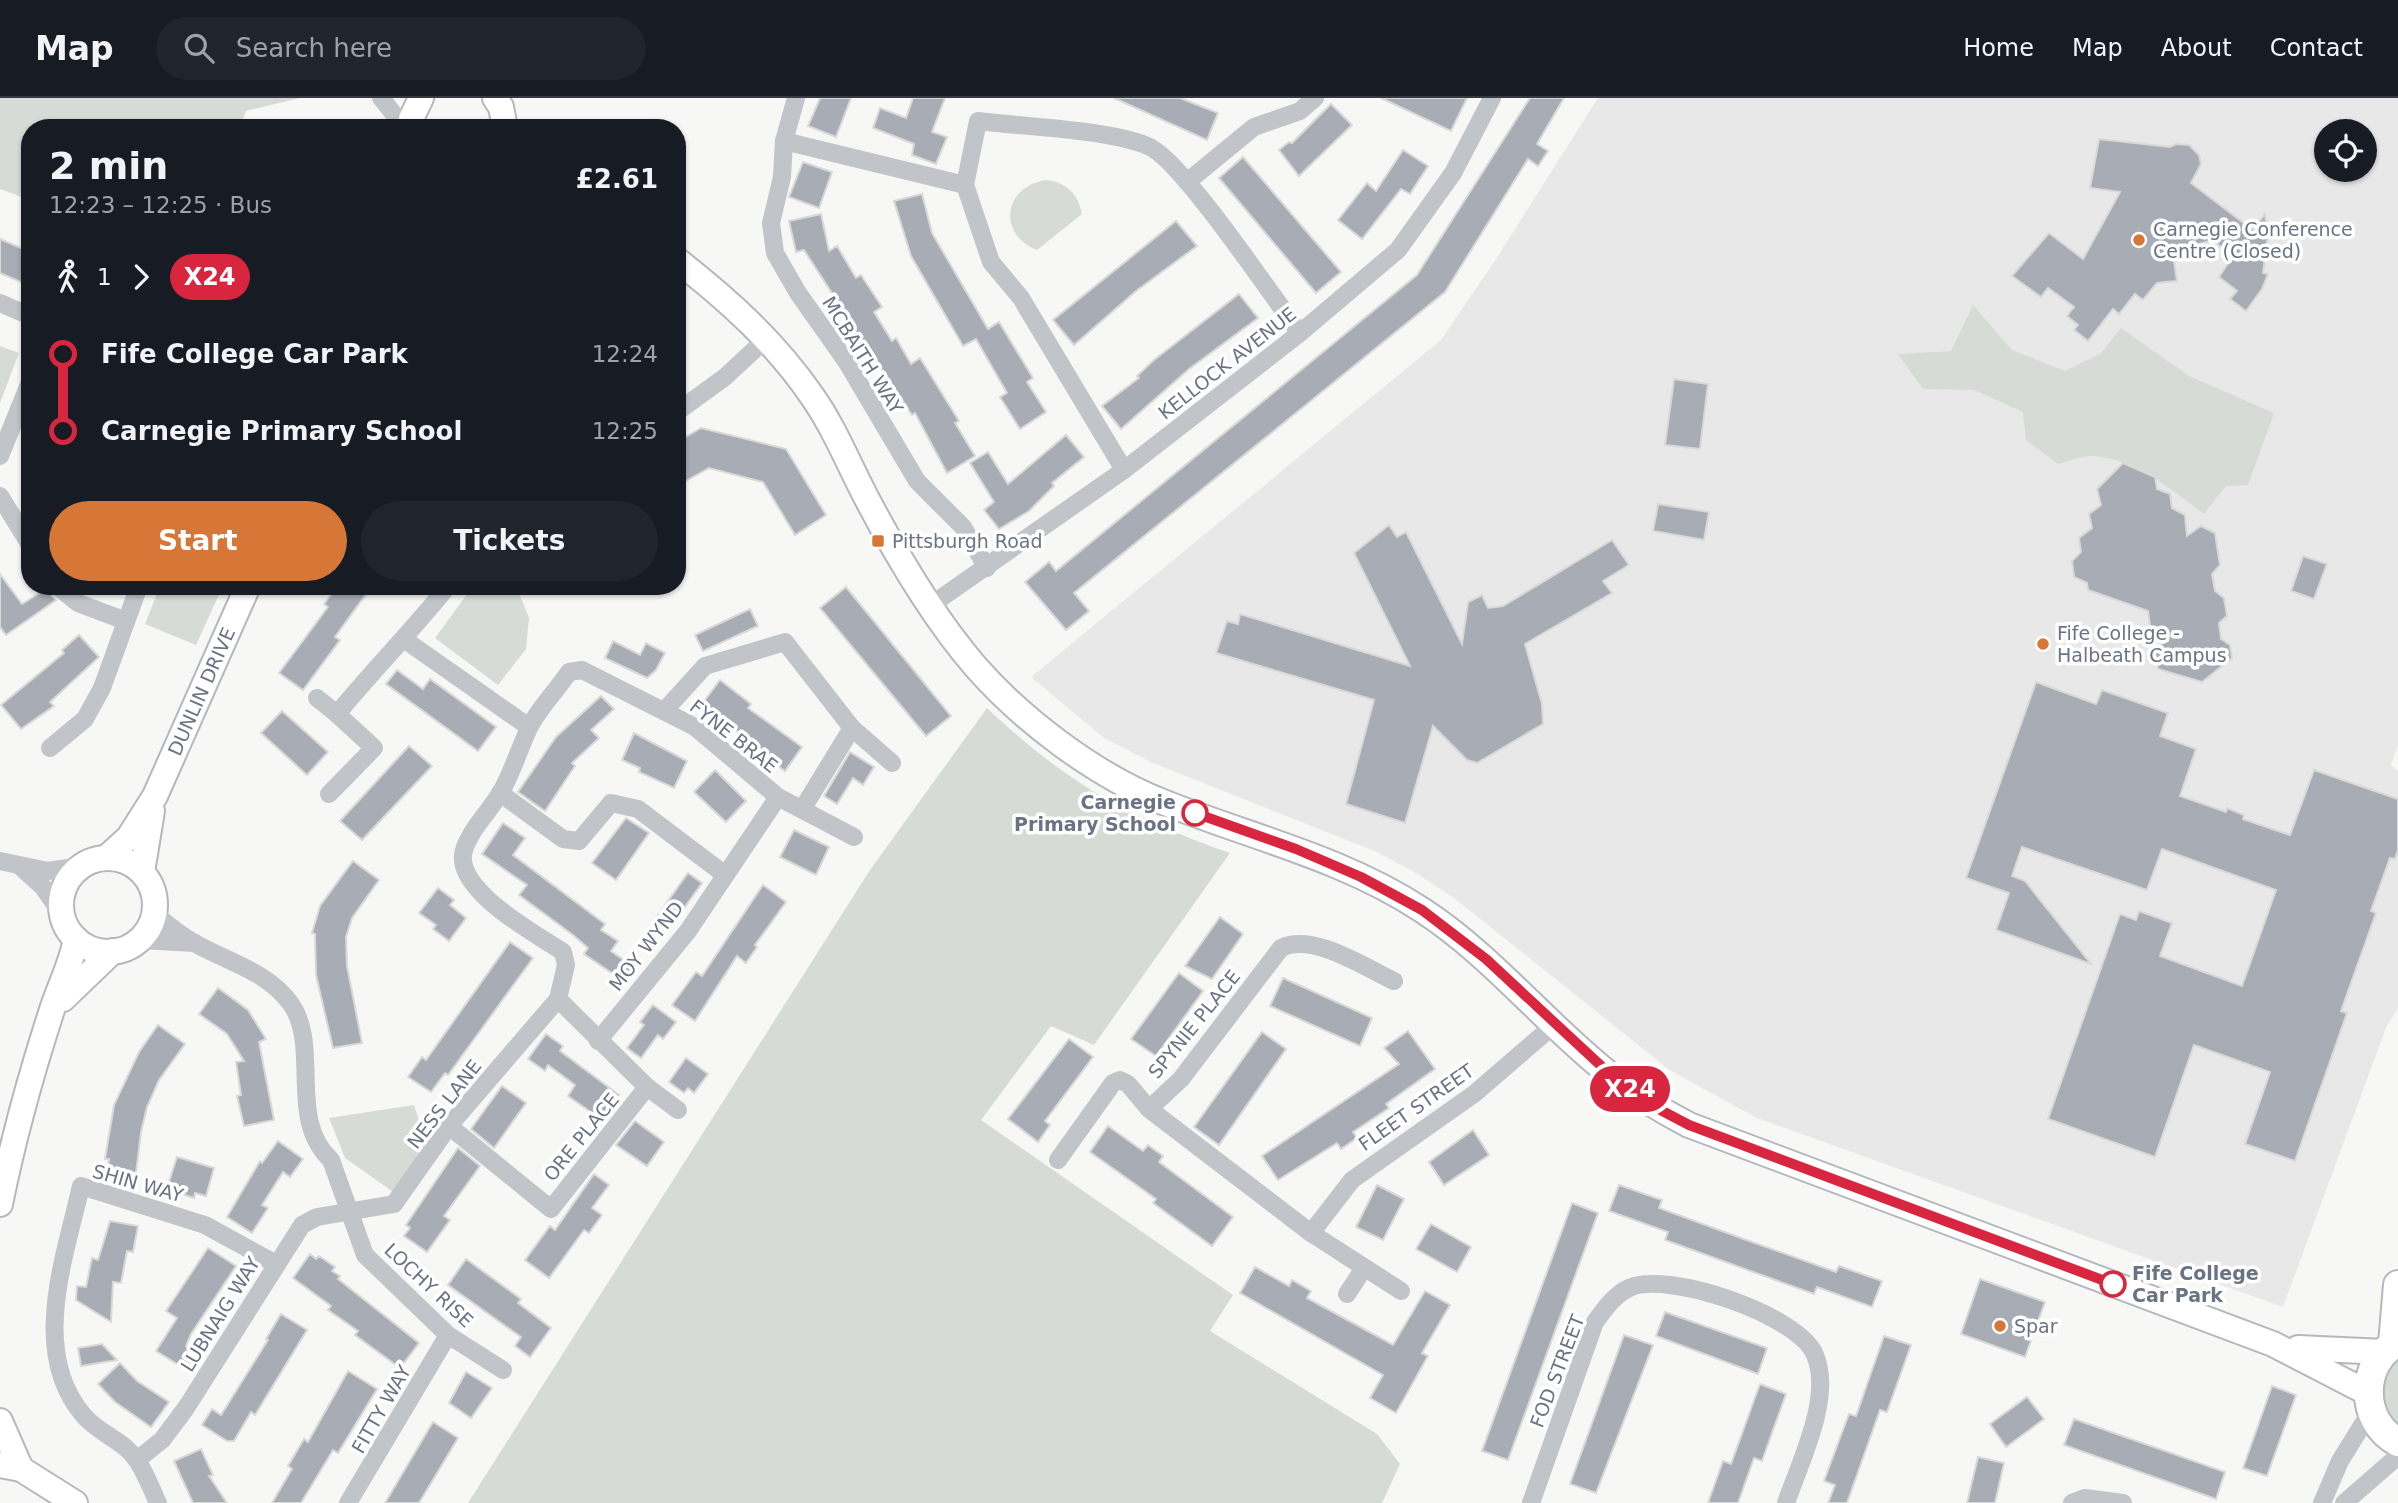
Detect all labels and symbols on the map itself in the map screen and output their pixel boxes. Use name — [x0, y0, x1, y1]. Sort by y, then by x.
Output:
place label: Carnegie Conference Centre (Closed) — [2153, 218, 2353, 262]
marker: Carnegie Conference Centre (Closed) — [2131, 232, 2147, 248]
street label: MCBAITH WAY — [818, 292, 908, 418]
street label: KELLOCK AVENUE — [1154, 302, 1300, 424]
place label: Pittsburgh Road — [892, 530, 1043, 552]
marker: Pittsburgh Road — [870, 533, 886, 549]
place label: Fife College - Halbeath Campus — [2057, 622, 2227, 666]
street label: DUNLIN DRIVE — [163, 624, 239, 759]
marker: Fife College - Halbeath Campus — [2035, 636, 2051, 652]
street label: FYNE BRAE — [686, 695, 782, 777]
place label: Carnegie Primary School — [1014, 791, 1176, 835]
marker: Carnegie Primary School — [1182, 800, 1208, 826]
street label: MOY WYND — [604, 897, 688, 995]
street label: SPYNIE PLACE — [1144, 965, 1244, 1083]
street label: NESS LANE — [403, 1055, 485, 1153]
street label: FLEET STREET — [1354, 1059, 1478, 1155]
line badge: X24 — [1590, 1066, 1670, 1112]
street label: ORE PLACE — [539, 1089, 623, 1185]
street label: SHIN WAY — [90, 1160, 186, 1207]
street label: LOCHY RISE — [380, 1238, 478, 1332]
street label: LUBNAIG WAY — [176, 1252, 264, 1375]
place label: Fife College Car Park — [2132, 1262, 2259, 1306]
marker: Fife College Car Park — [2100, 1271, 2126, 1297]
street label: FOD STREET — [1525, 1311, 1589, 1431]
place label: Spar — [2014, 1315, 2058, 1337]
marker: Spar — [1992, 1318, 2008, 1334]
street label: FITTY WAY — [347, 1361, 415, 1457]

